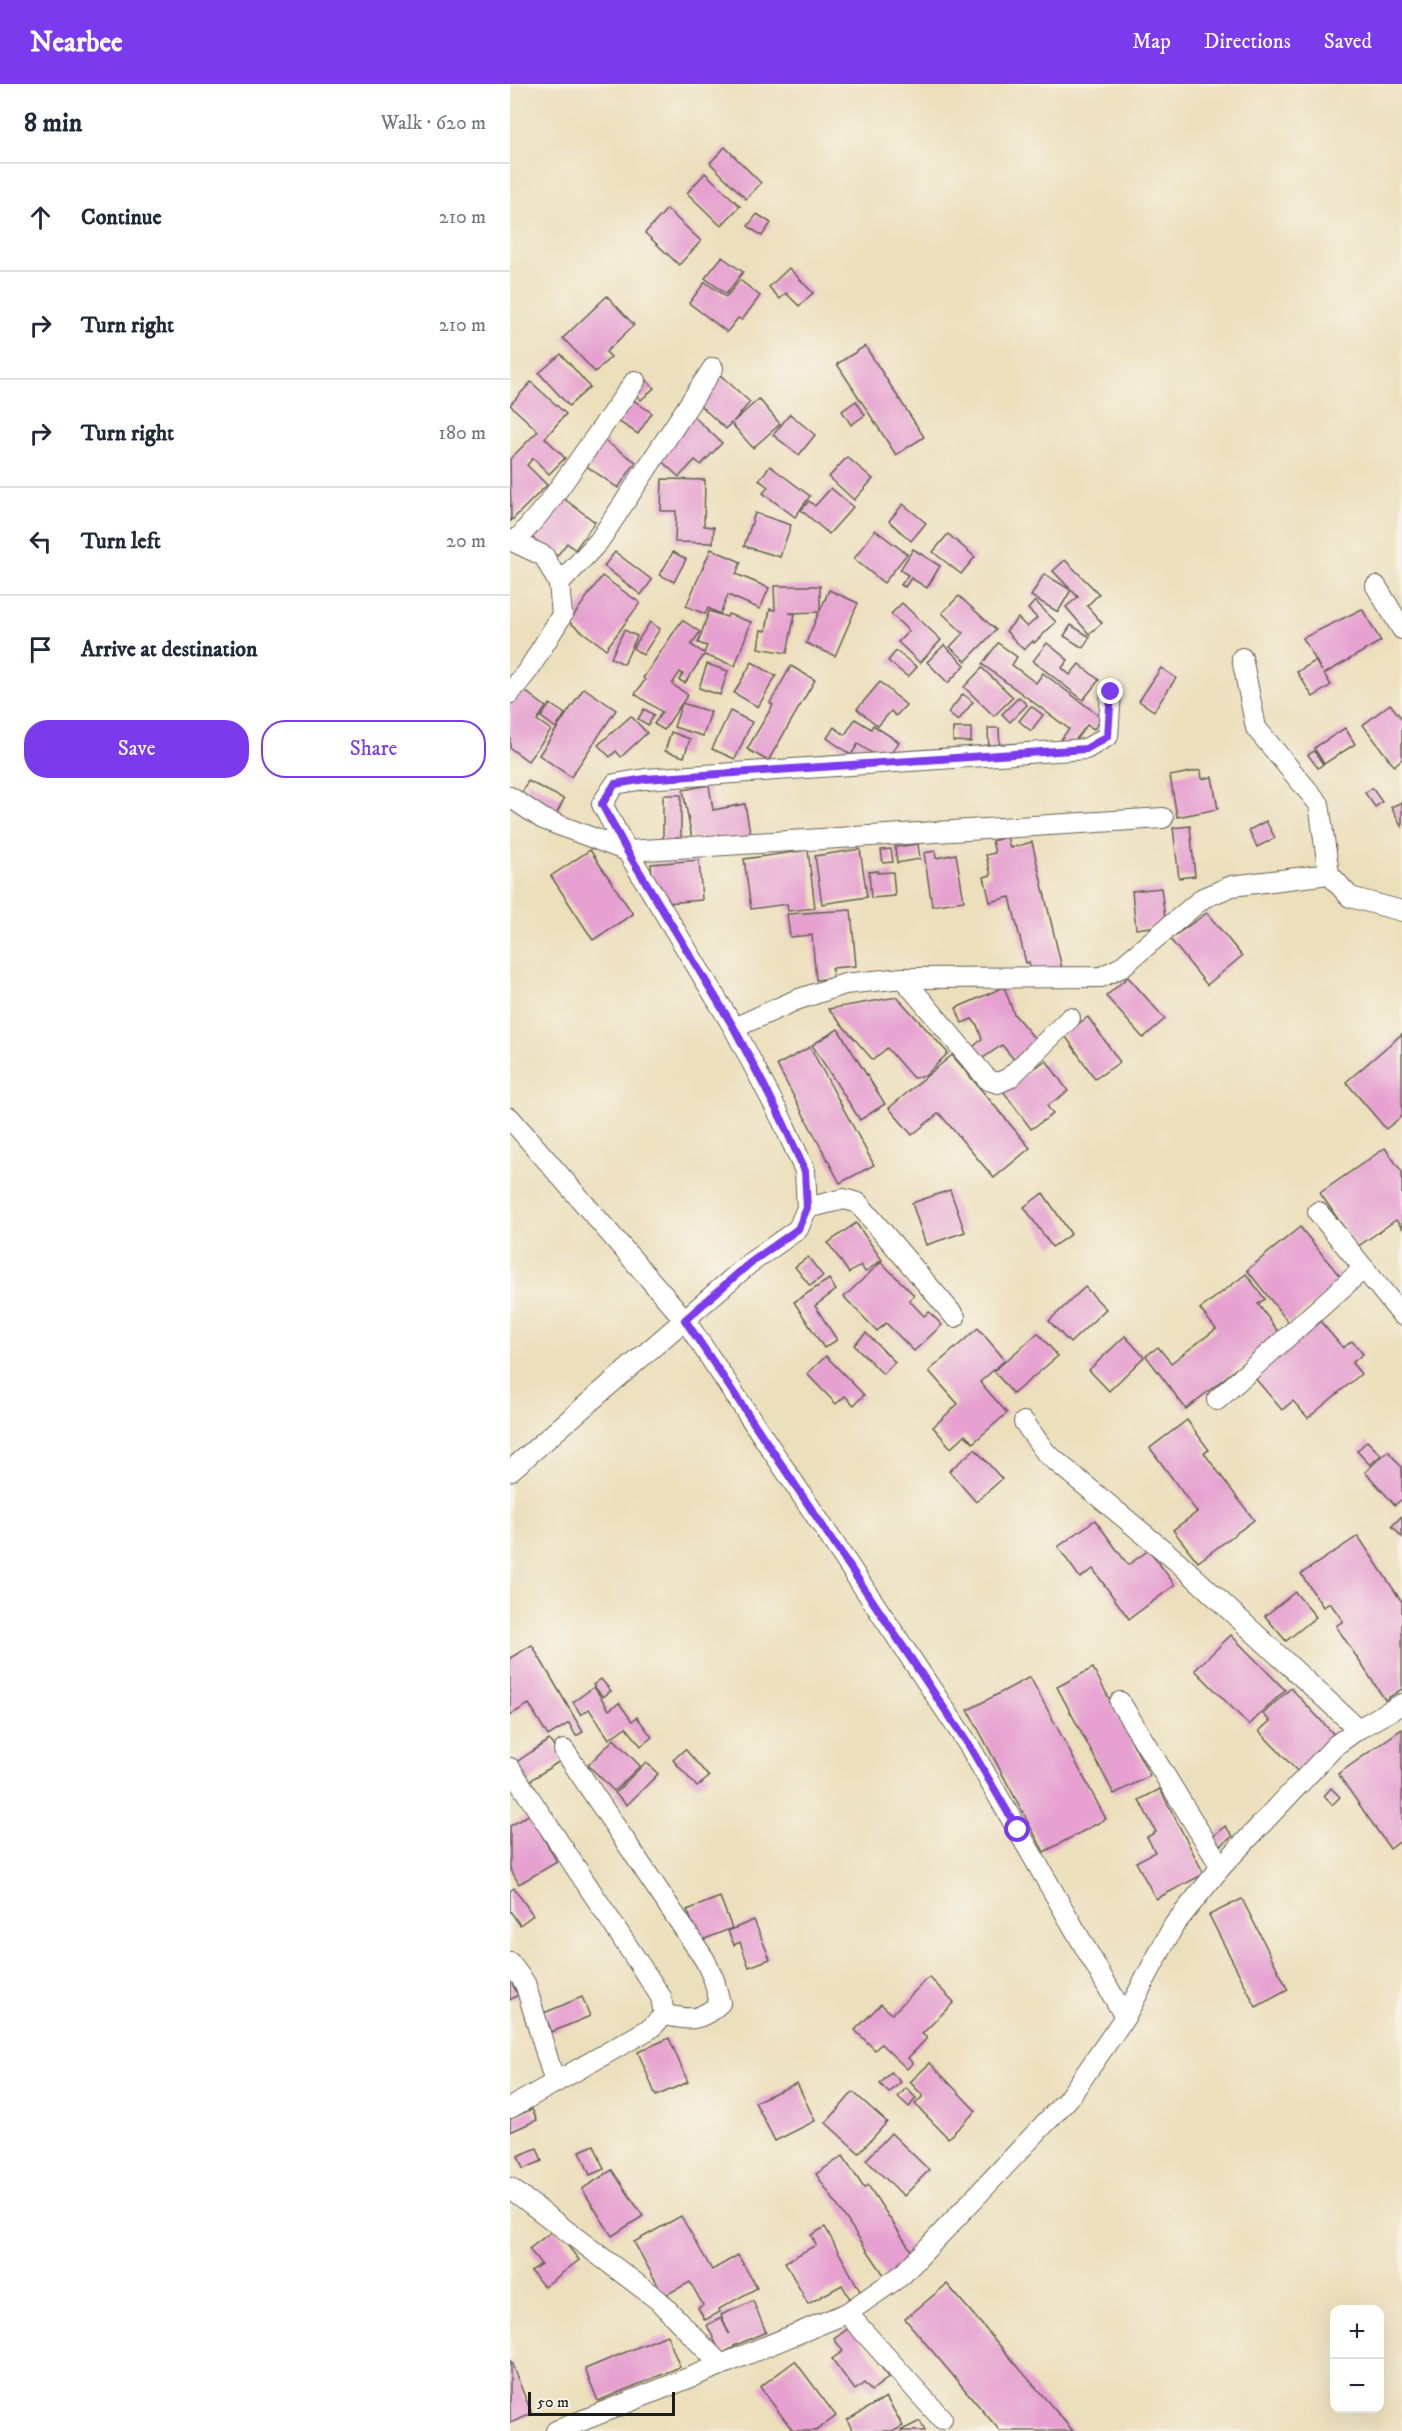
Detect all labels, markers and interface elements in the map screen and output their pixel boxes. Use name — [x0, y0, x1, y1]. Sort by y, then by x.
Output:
text: Nearbee — [30, 25, 123, 60]
text: Map — [1132, 29, 1171, 55]
text: Directions — [1204, 29, 1291, 55]
text: Saved — [1324, 29, 1372, 55]
text: 8 min — [24, 107, 82, 140]
text: Walk · 620 m — [381, 111, 486, 136]
icon: ahead — [24, 201, 57, 234]
text: Continue — [81, 204, 162, 231]
text: 210 m — [439, 205, 486, 230]
icon: right — [24, 309, 57, 342]
text: Turn right — [81, 312, 174, 339]
text: 210 m — [439, 313, 486, 338]
icon: right — [24, 417, 57, 450]
text: Turn right — [81, 420, 174, 447]
text: 180 m — [439, 421, 486, 446]
icon: left — [24, 525, 57, 558]
text: Turn left — [81, 528, 161, 555]
text: 20 m — [446, 529, 486, 554]
icon: arrive — [24, 633, 57, 666]
text: Arrive at destination — [81, 636, 258, 663]
route end — [1097, 678, 1123, 704]
button: Save — [24, 720, 249, 778]
button: Share — [261, 720, 486, 778]
route start — [1004, 1816, 1030, 1842]
map controls — [1330, 2305, 1384, 2413]
button: + — [1330, 2305, 1384, 2359]
button: − — [1330, 2359, 1384, 2413]
scale bar — [528, 2389, 675, 2416]
text: 50 m — [537, 2392, 569, 2412]

